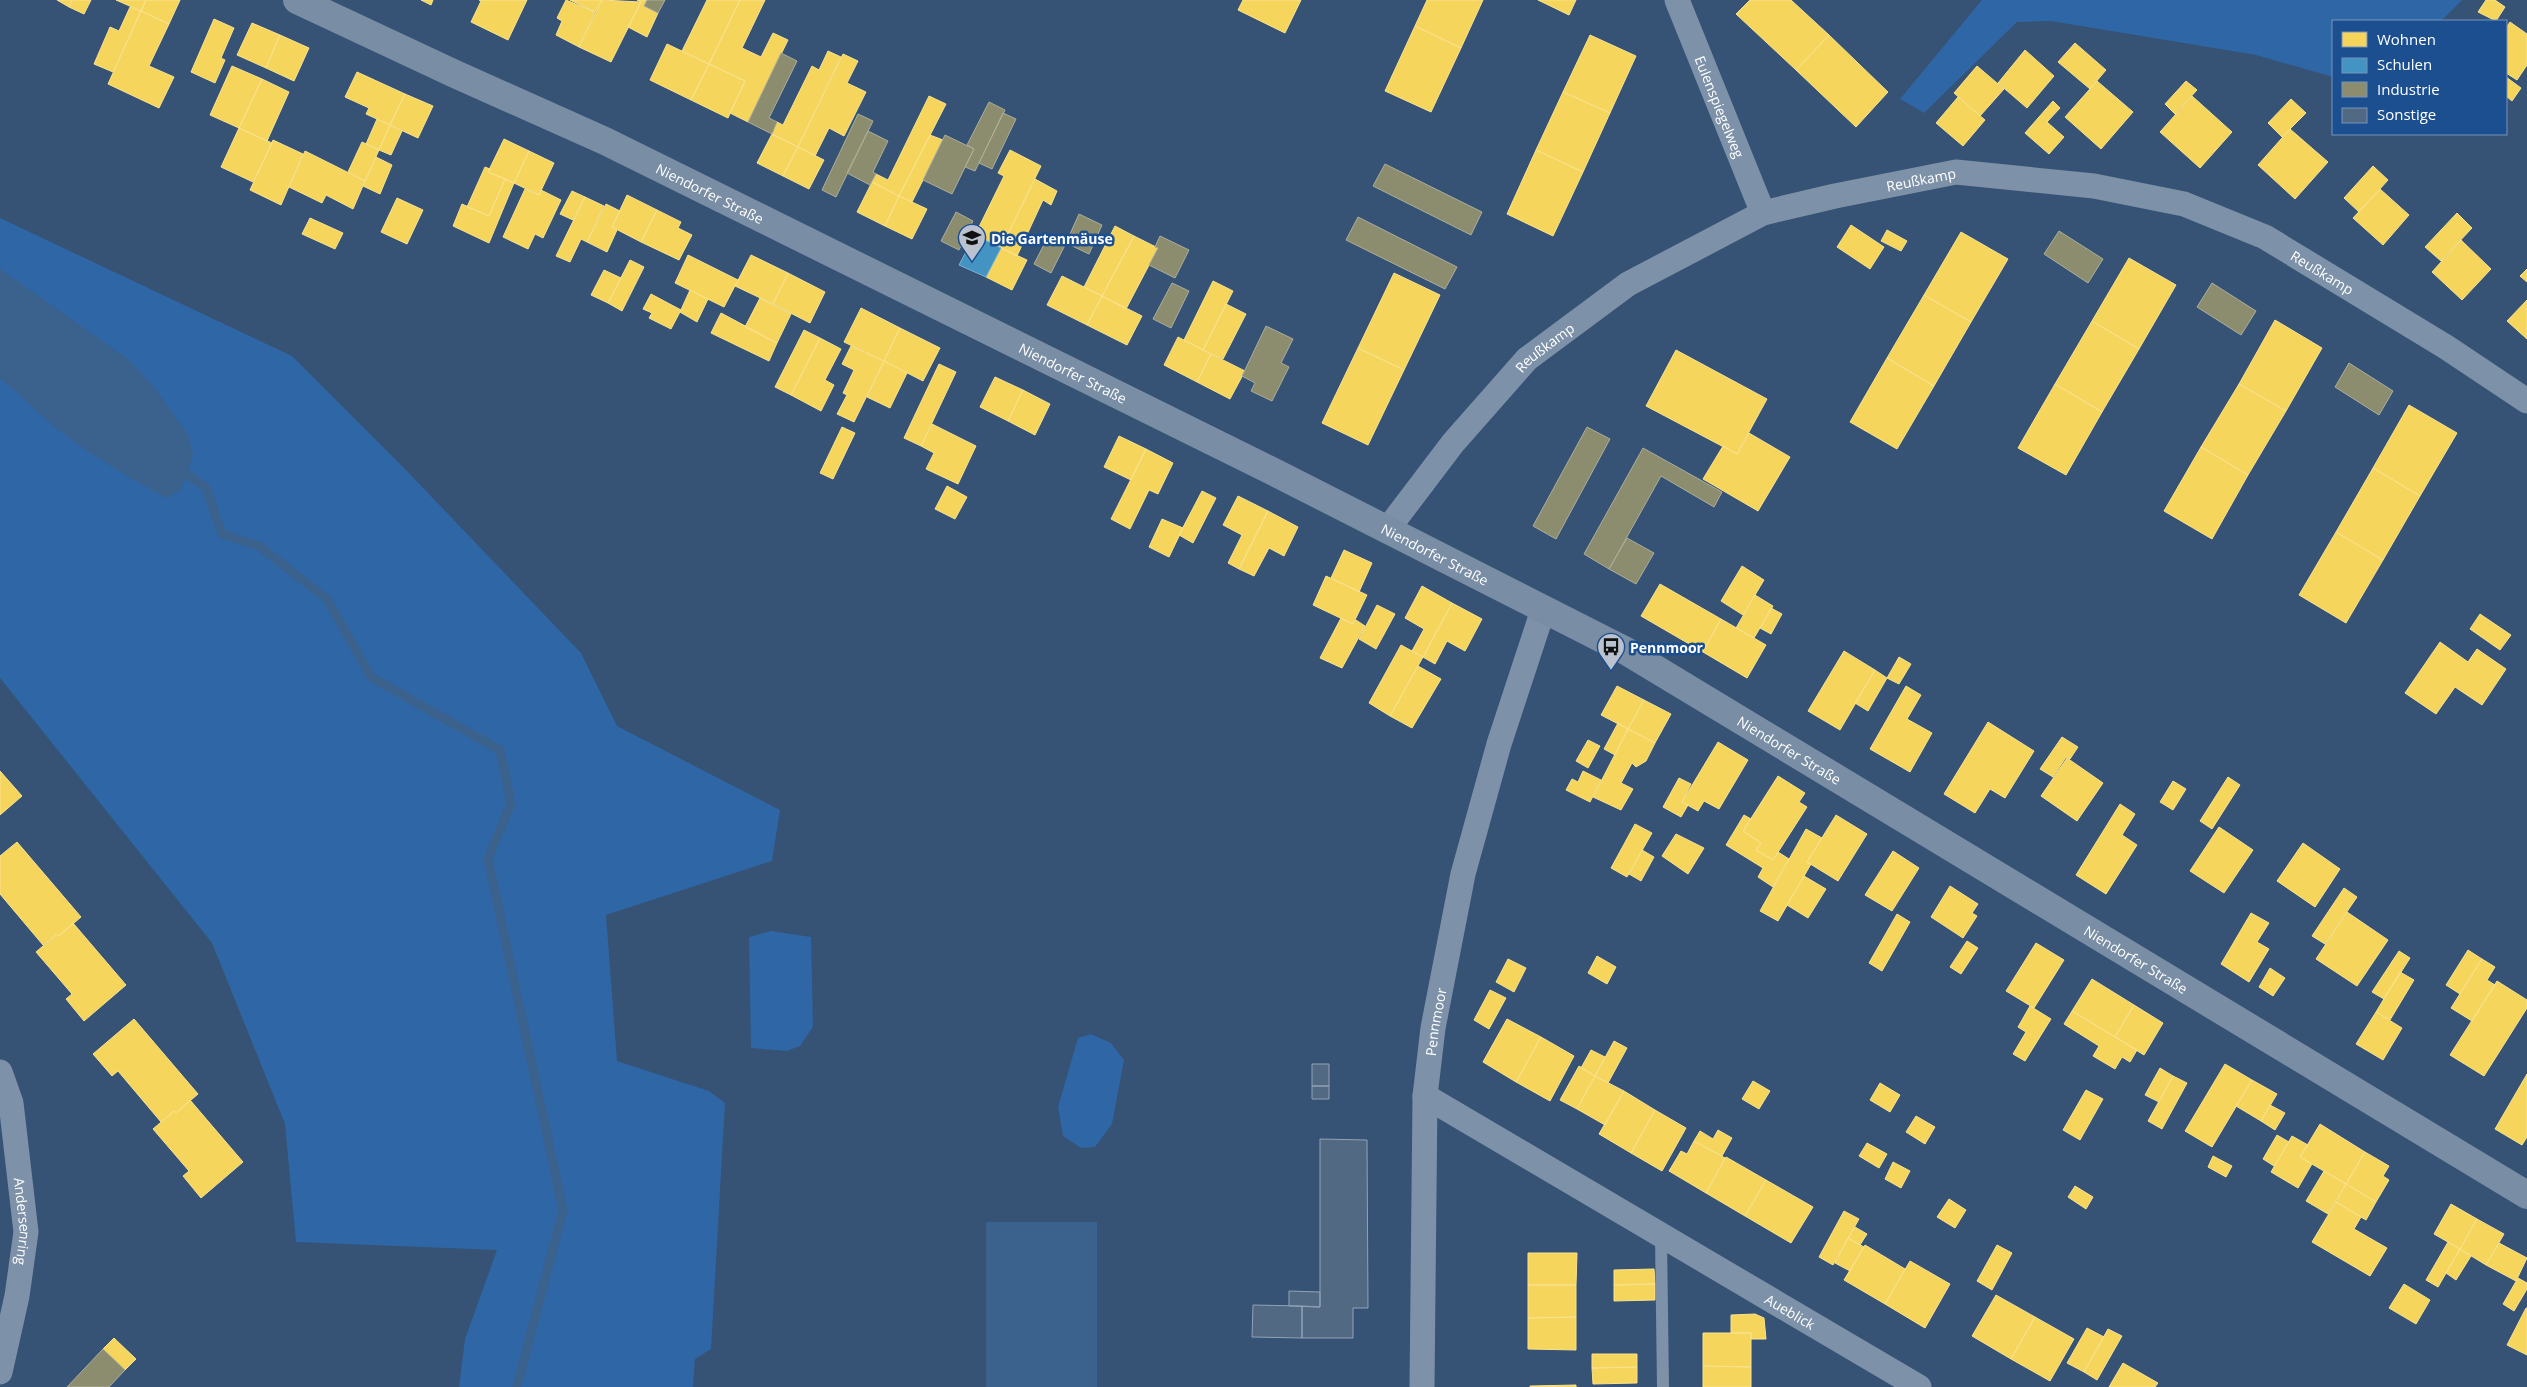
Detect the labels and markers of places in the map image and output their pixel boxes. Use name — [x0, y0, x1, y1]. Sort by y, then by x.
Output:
school or university icon: Die Gartenmäuse — [957, 223, 987, 262]
place label: Die Gartenmäuse — [991, 229, 1113, 248]
bus stop icon: Pennmoor — [1596, 632, 1626, 671]
place label: Pennmoor — [1630, 638, 1704, 657]

